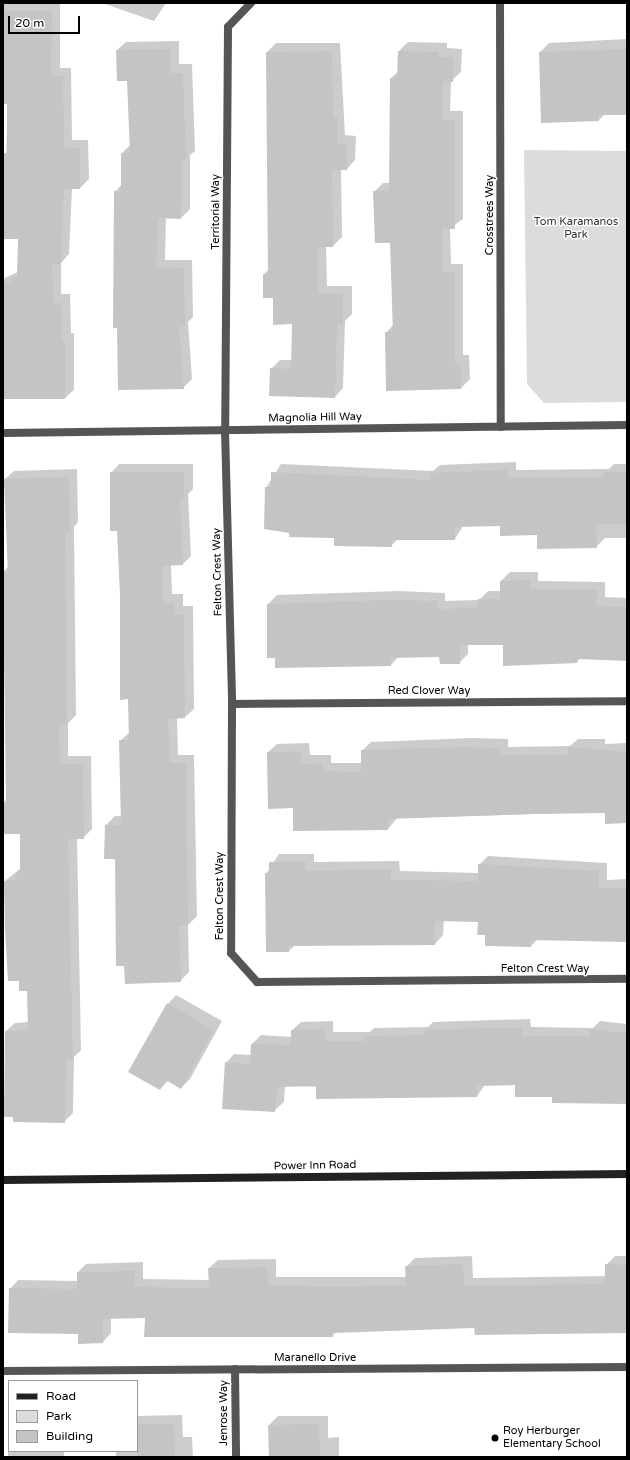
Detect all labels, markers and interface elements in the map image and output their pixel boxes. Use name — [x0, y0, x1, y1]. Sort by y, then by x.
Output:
scale bar — [10, 8, 82, 34]
text: 20 m — [15, 16, 44, 30]
street label: Territorial Way — [209, 174, 223, 250]
street label: Crosstrees Way — [483, 175, 497, 255]
park label: Tom Karamanos Park — [534, 216, 618, 242]
street label: Magnolia Hill Way — [268, 411, 362, 425]
street label: Felton Crest Way — [211, 528, 225, 616]
street label: Red Clover Way — [388, 684, 470, 698]
street label: Felton Crest Way — [213, 852, 227, 940]
street label: Felton Crest Way — [501, 962, 589, 976]
street label: Power Inn Road — [274, 1159, 356, 1173]
street label: Maranello Drive — [274, 1351, 356, 1365]
legend — [8, 1380, 138, 1452]
street label: Jenrose Way — [217, 1380, 231, 1446]
text: Road — [46, 1389, 76, 1403]
text: Park — [46, 1409, 72, 1423]
place label: Roy Herburger Elementary School — [503, 1425, 601, 1451]
text: Building — [46, 1429, 93, 1443]
marker: Roy Herburger Elementary School — [490, 1433, 500, 1443]

